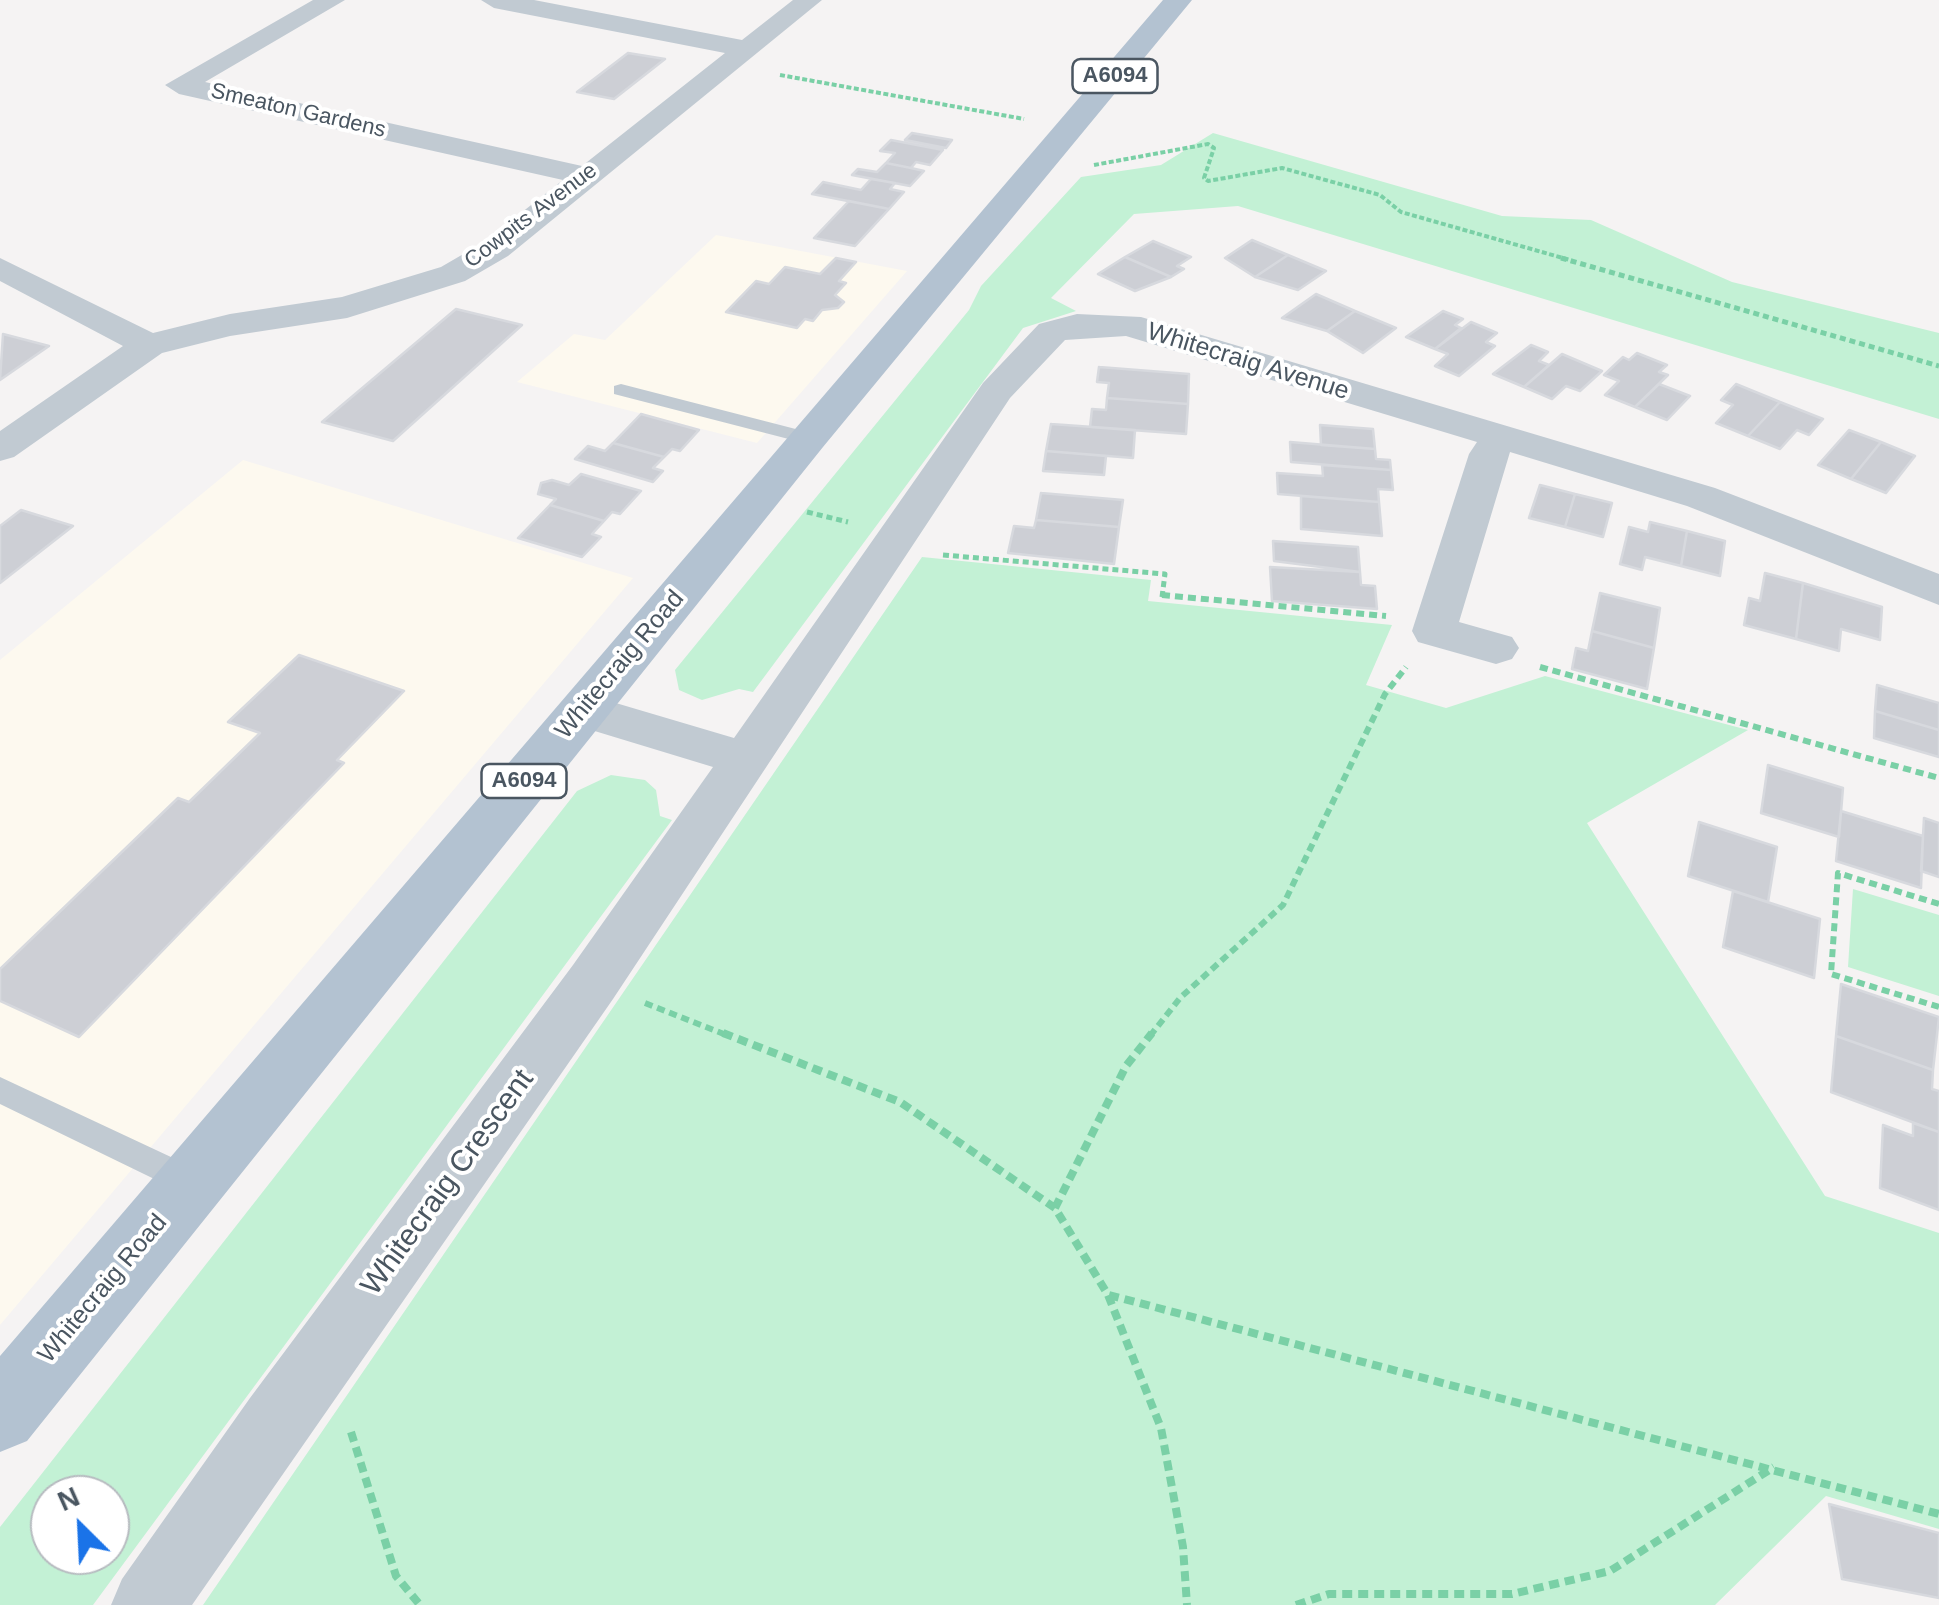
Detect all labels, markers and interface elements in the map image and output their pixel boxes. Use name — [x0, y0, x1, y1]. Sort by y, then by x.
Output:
road number: A6094 — [1072, 59, 1158, 93]
street label: Smeaton Gardens — [208, 78, 388, 144]
street label: Cowpits Avenue — [460, 158, 602, 274]
street label: Whitecraig Avenue — [1144, 317, 1352, 407]
street label: Whitecraig Road — [549, 585, 691, 745]
road number: A6094 — [482, 764, 566, 798]
street label: Whitecraig Crescent — [354, 1063, 542, 1303]
street label: Whitecraig Road — [32, 1209, 174, 1369]
north arrow — [30, 1475, 130, 1575]
text: N — [53, 1481, 84, 1517]

